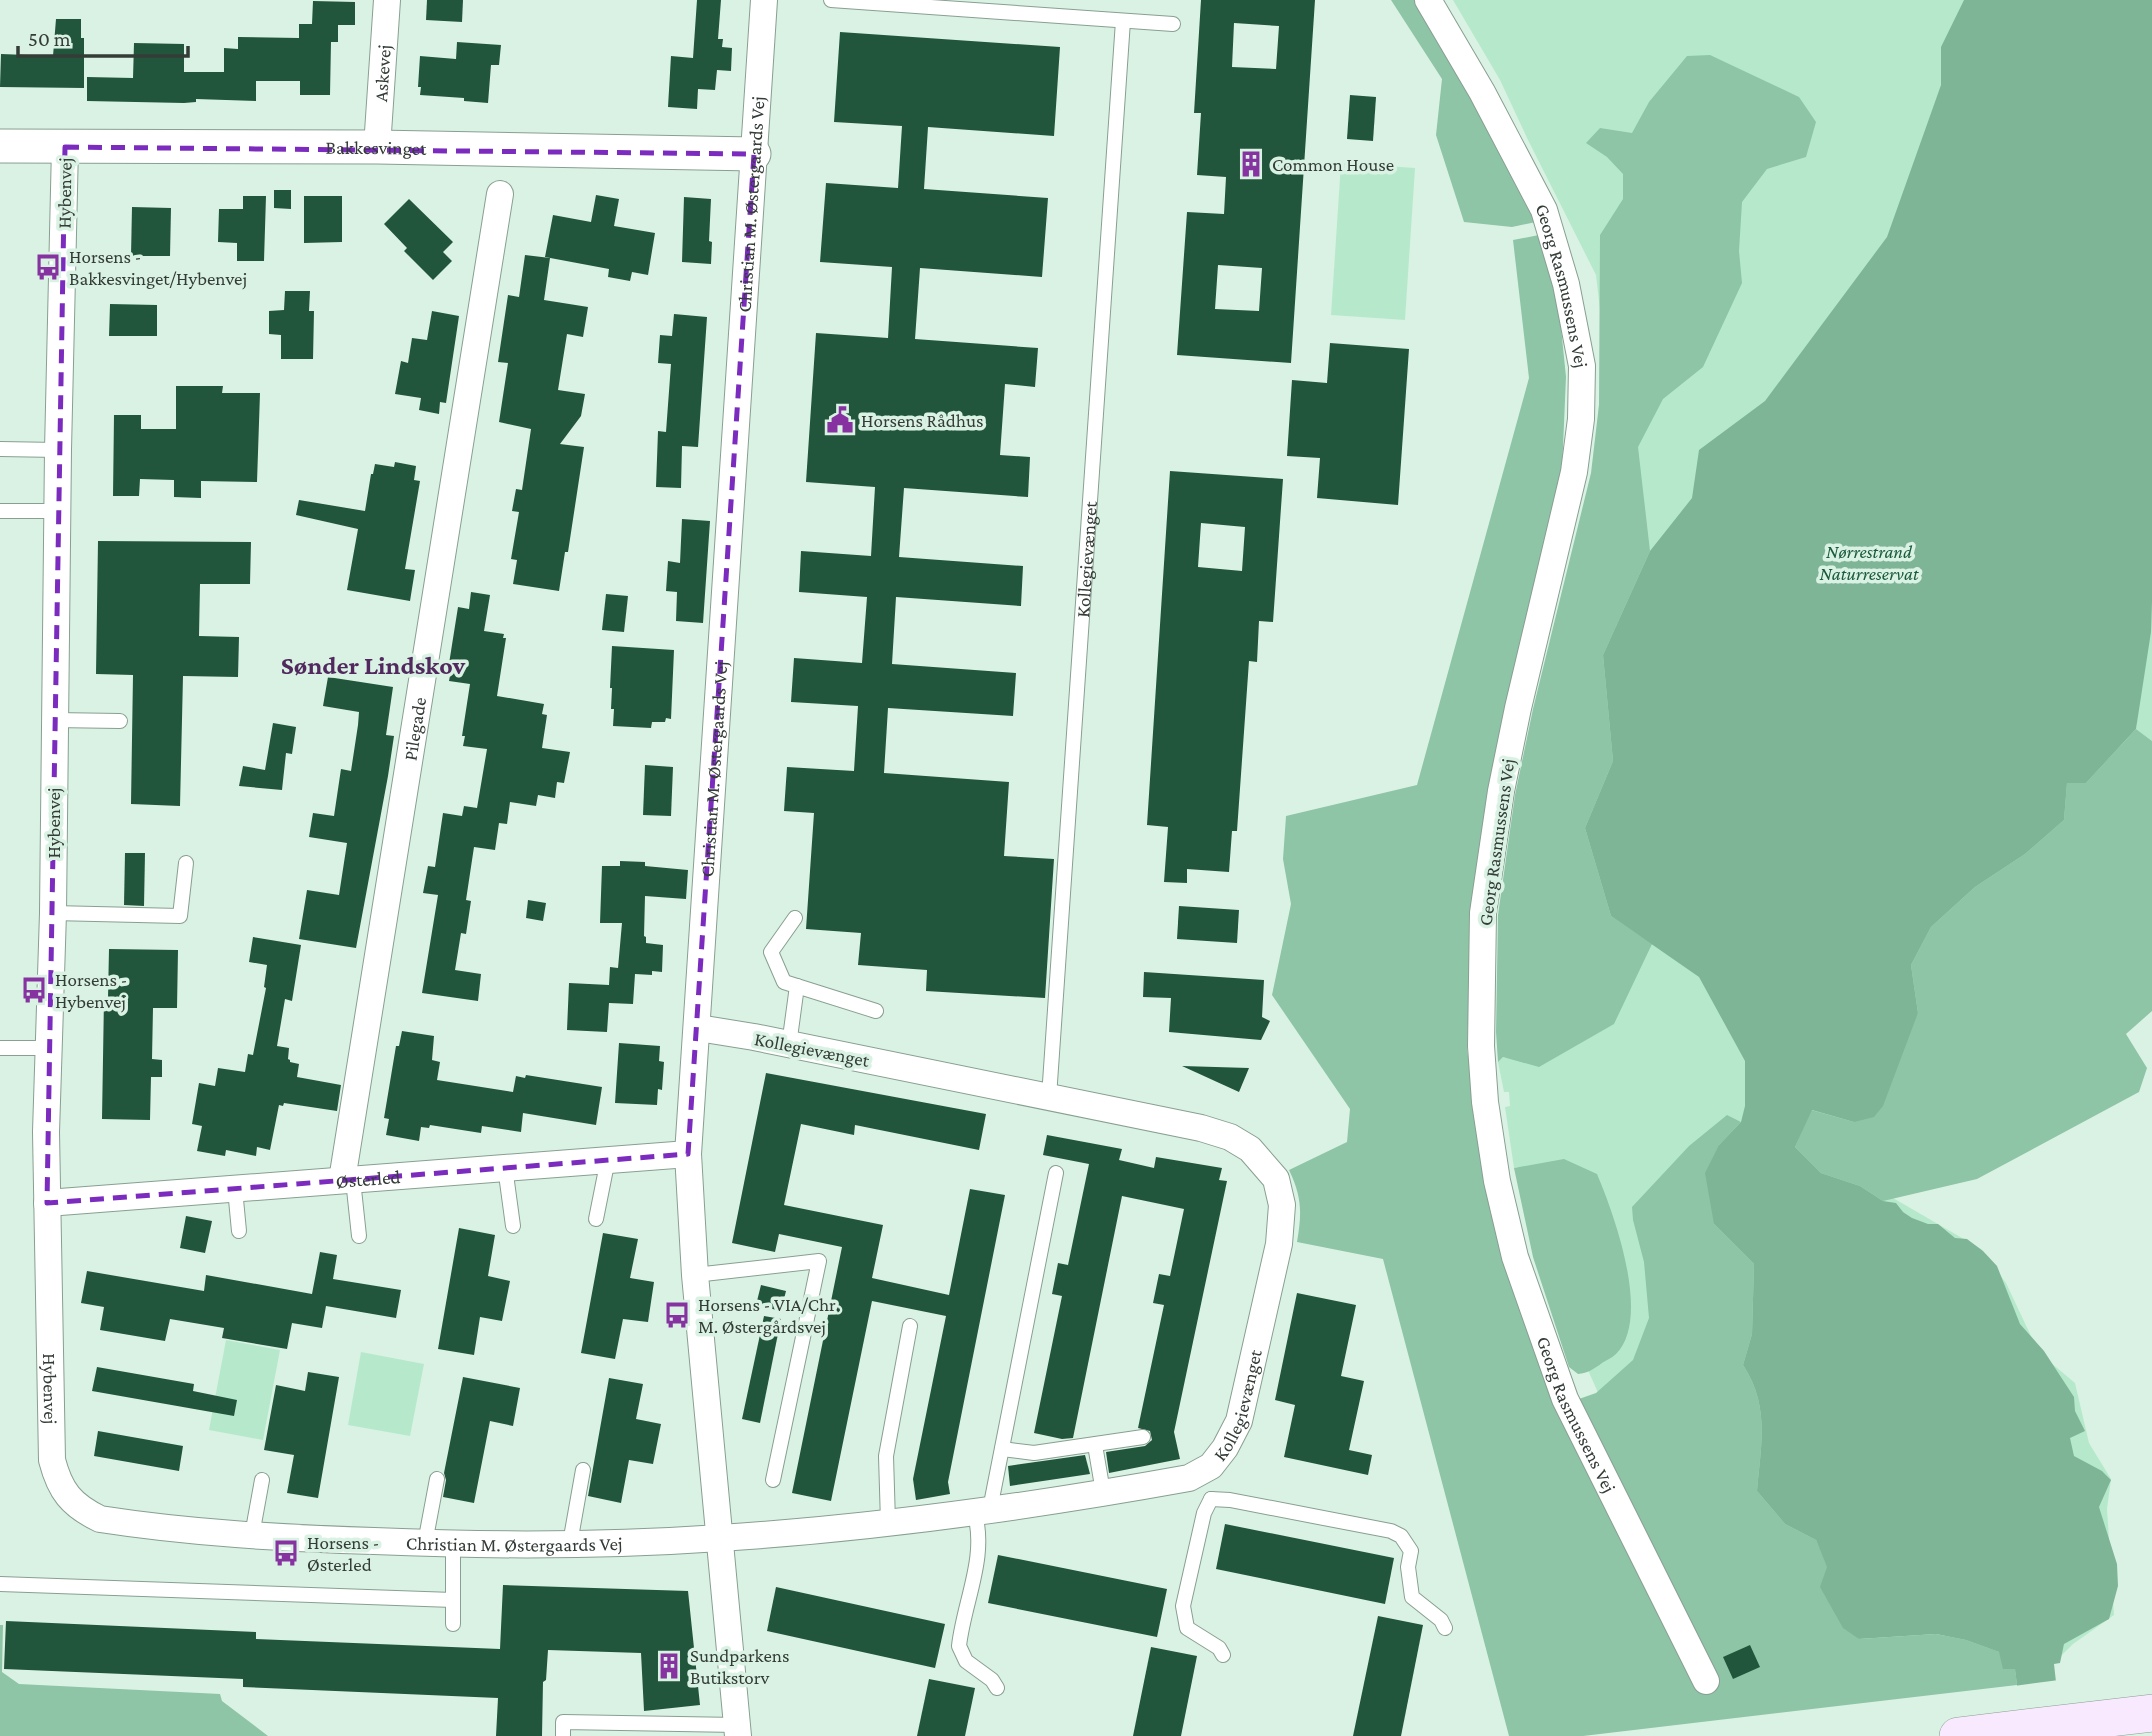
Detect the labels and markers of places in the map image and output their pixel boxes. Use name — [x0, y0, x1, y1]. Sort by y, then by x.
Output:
building icon: Common House — [1236, 149, 1266, 179]
place label: Common House — [1272, 154, 1394, 175]
place label: Horsens - Bakkesvinget/Hybenvej — [69, 246, 247, 290]
bus stop icon: Horsens - Bakkesvinget/Hybenvej — [33, 252, 63, 282]
public building icon: Horsens Rådhus — [825, 405, 855, 435]
place label: Horsens Rådhus — [861, 410, 983, 431]
place label: Horsens - Hybenvej — [55, 969, 127, 1013]
bus stop icon: Horsens - Hybenvej — [19, 975, 49, 1005]
place label: Horsens - VIA/Chr. M. Østergårdsvej — [698, 1294, 840, 1338]
bus stop icon: Horsens - VIA/Chr. M. Østergårdsvej — [662, 1300, 692, 1330]
place label: Horsens - Østerled — [307, 1532, 379, 1575]
bus stop icon: Horsens - Østerled — [271, 1538, 301, 1568]
place label: Sundparkens Butikstorv — [690, 1645, 790, 1688]
building icon: Sundparkens Butikstorv — [654, 1651, 684, 1681]

